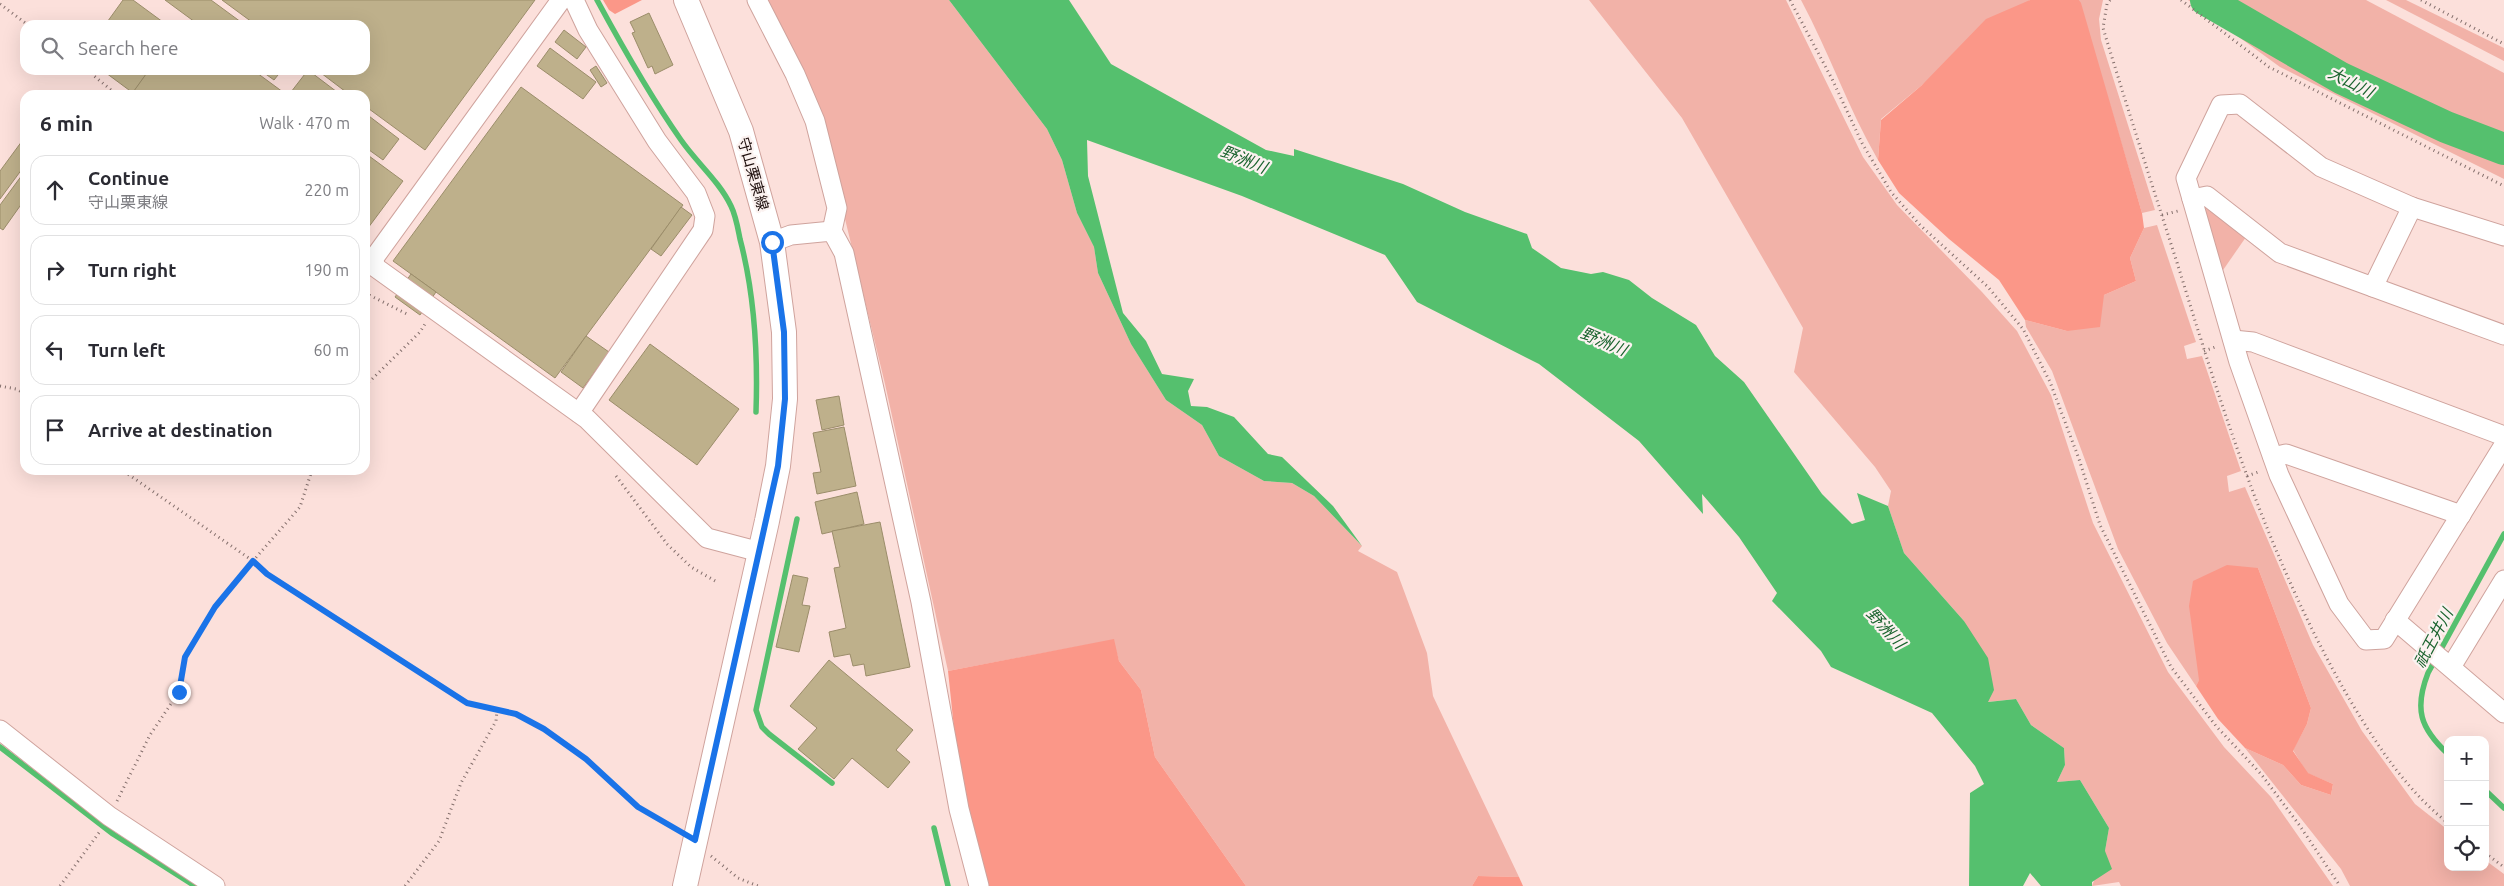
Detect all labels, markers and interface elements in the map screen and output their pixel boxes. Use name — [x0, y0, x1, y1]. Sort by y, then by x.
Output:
search box — [20, 20, 370, 75]
icon: search — [38, 34, 66, 62]
text: Search here — [78, 37, 178, 59]
water label: 大山川 — [2326, 63, 2378, 102]
text: 6 min — [40, 111, 93, 135]
text: Walk · 470 m — [259, 114, 350, 132]
street label: 守山栗東線 — [735, 135, 772, 212]
water label: 野洲川 — [1218, 142, 1271, 177]
text: Continue — [88, 167, 169, 189]
icon: ahead — [41, 176, 69, 204]
text: 220 m — [304, 181, 349, 199]
text: 守山栗東線 — [88, 193, 168, 211]
route start — [761, 231, 784, 254]
icon: right — [41, 256, 69, 284]
text: Turn right — [88, 259, 176, 281]
text: 190 m — [304, 261, 349, 279]
water label: 野洲川 — [1578, 323, 1631, 359]
icon: left — [41, 336, 69, 364]
text: Turn left — [88, 339, 166, 361]
text: 60 m — [313, 341, 349, 359]
icon: arrive — [41, 416, 69, 444]
text: Arrive at destination — [88, 419, 273, 441]
water label: 野洲川 — [1863, 604, 1910, 653]
water label: 祇王井川 — [2410, 604, 2457, 670]
route end — [168, 681, 191, 704]
map controls — [2444, 736, 2489, 871]
button: + — [2444, 736, 2489, 781]
button: − — [2444, 781, 2489, 826]
button: locate — [2444, 826, 2489, 871]

